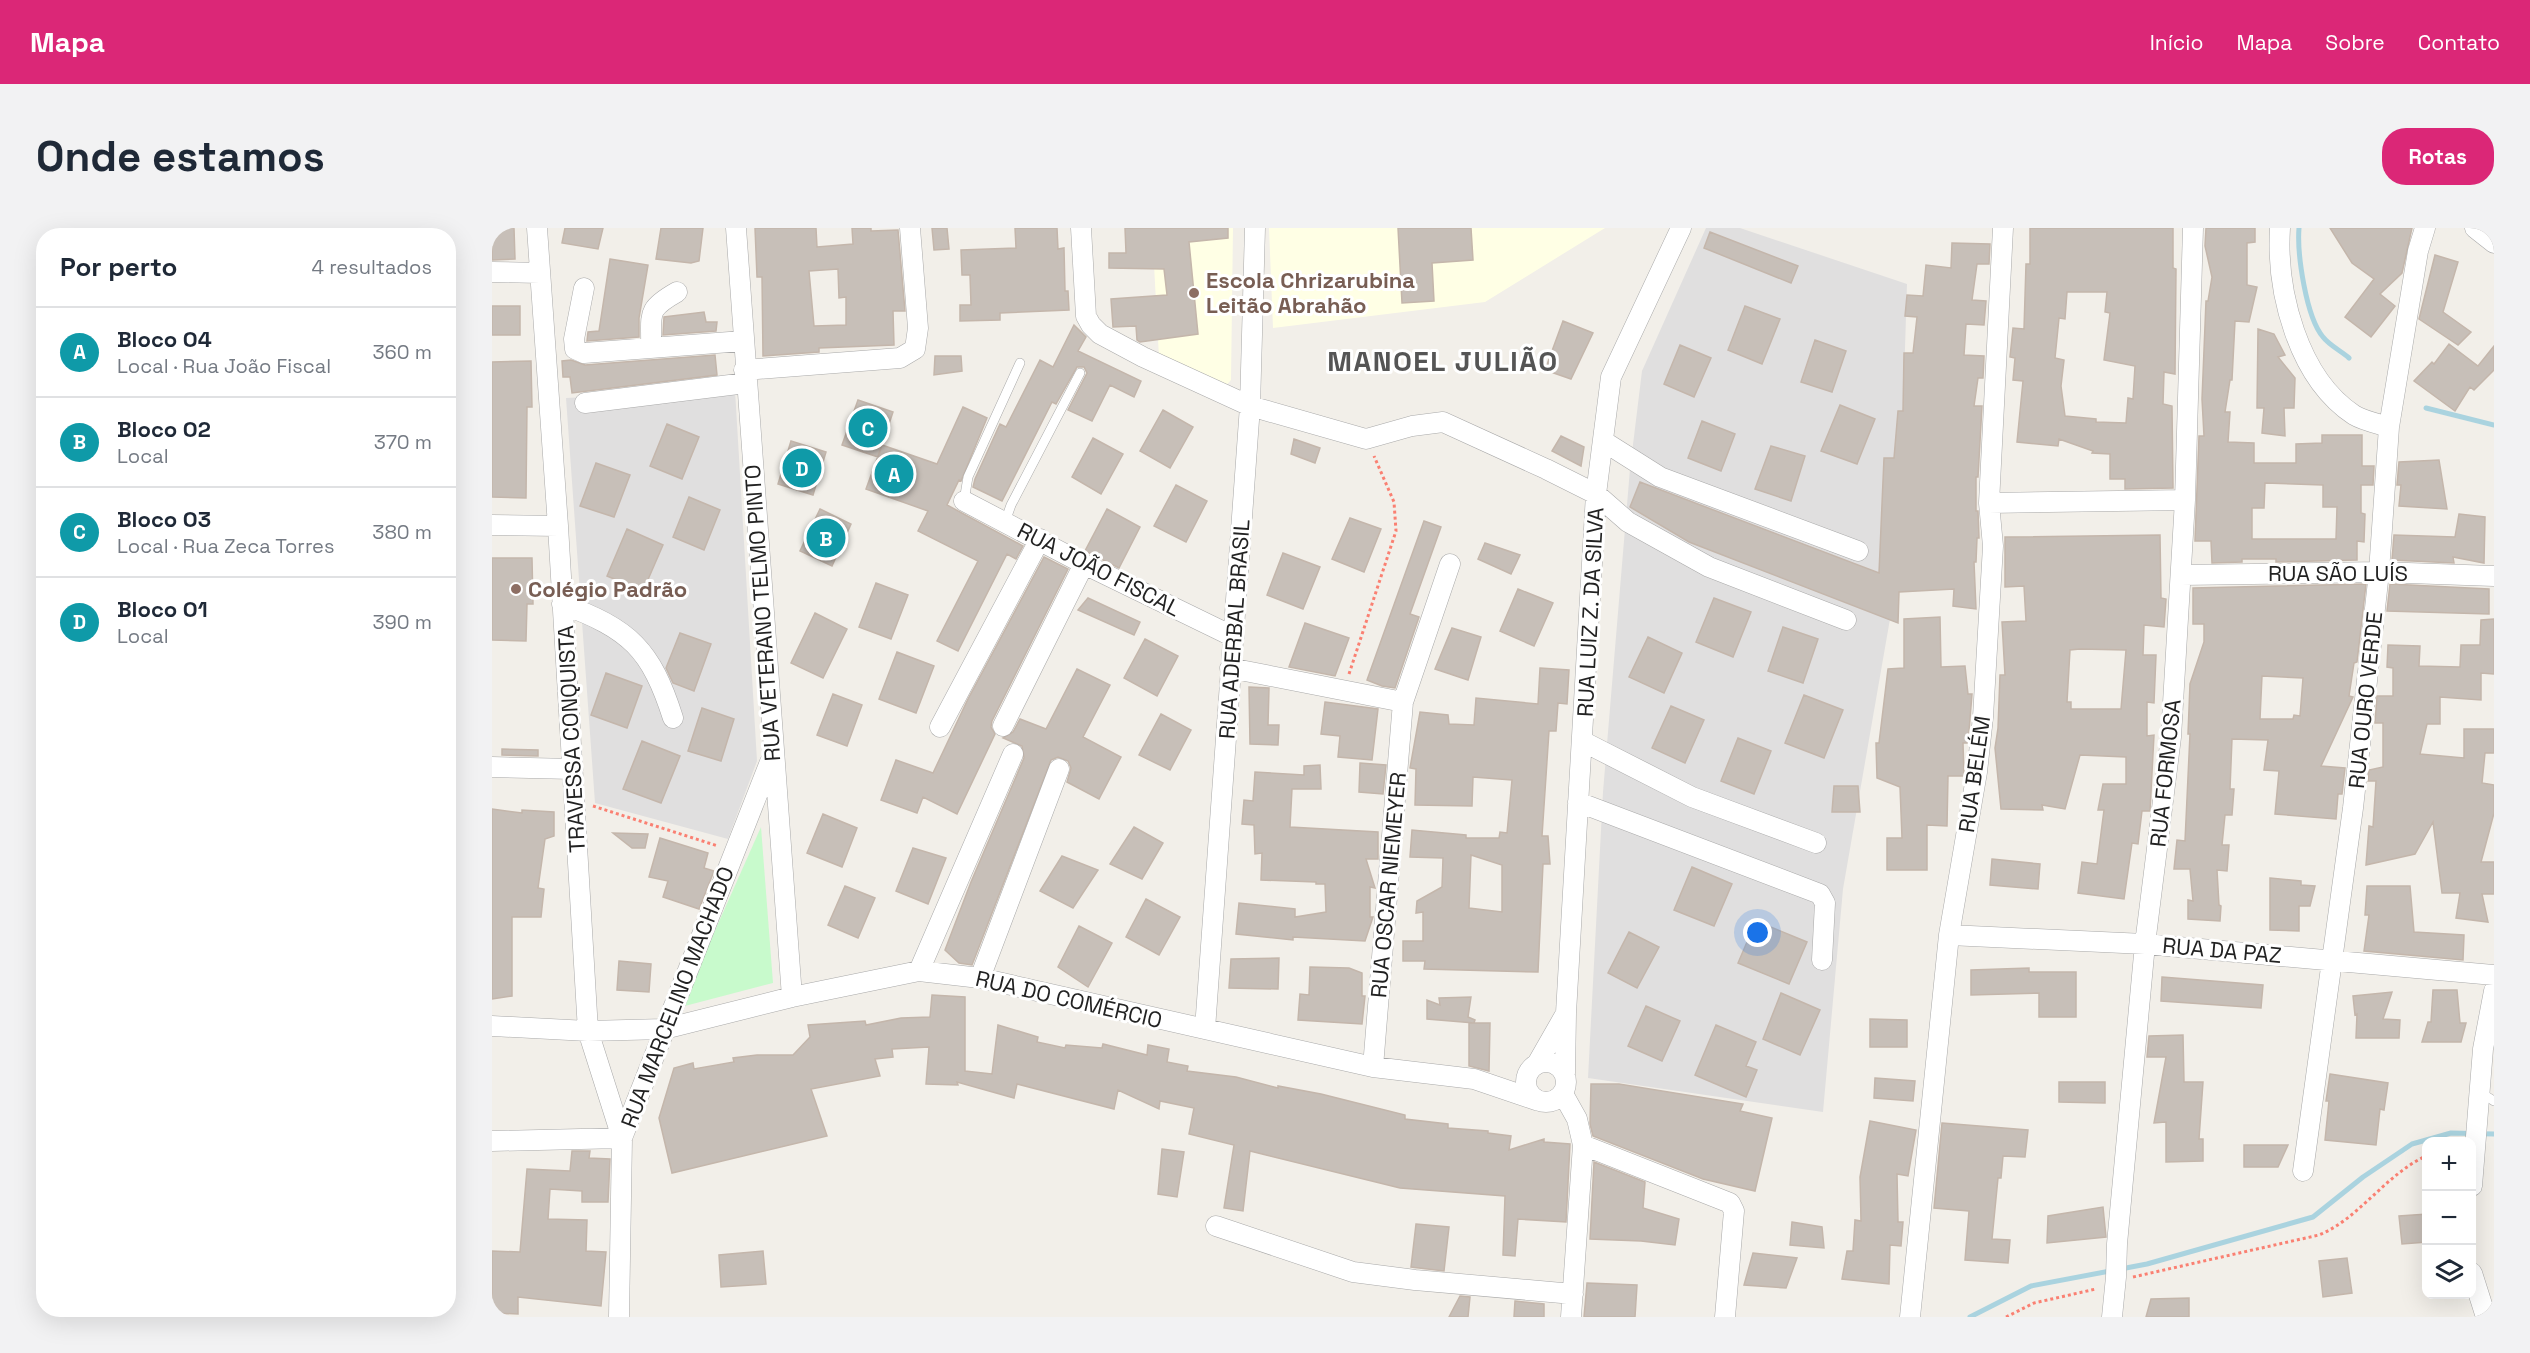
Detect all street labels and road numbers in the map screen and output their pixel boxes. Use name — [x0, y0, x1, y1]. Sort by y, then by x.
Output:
street label: RUA VETERANO TELMO PINTO — [738, 464, 786, 762]
street label: RUA LUIZ Z. DA SILVA — [1571, 506, 1609, 717]
street label: RUA JOÃO FISCAL — [1013, 516, 1185, 622]
street label: RUA ADERBAL BRASIL — [1212, 518, 1256, 740]
street label: RUA SÃO LUÍS — [2268, 559, 2408, 587]
street label: RUA OURO VERDE — [2342, 610, 2388, 790]
street label: TRAVESSA CONQUISTA — [551, 624, 591, 853]
street label: RUA FORMOSA — [2143, 697, 2187, 848]
street label: RUA BELÉM — [1952, 714, 1996, 834]
street label: RUA OSCAR NIEMEYER — [1364, 771, 1412, 999]
street label: RUA MARCELINO MACHADO — [614, 862, 740, 1132]
street label: RUA DA PAZ — [2161, 931, 2283, 969]
street label: RUA DO COMÉRCIO — [973, 964, 1165, 1034]

